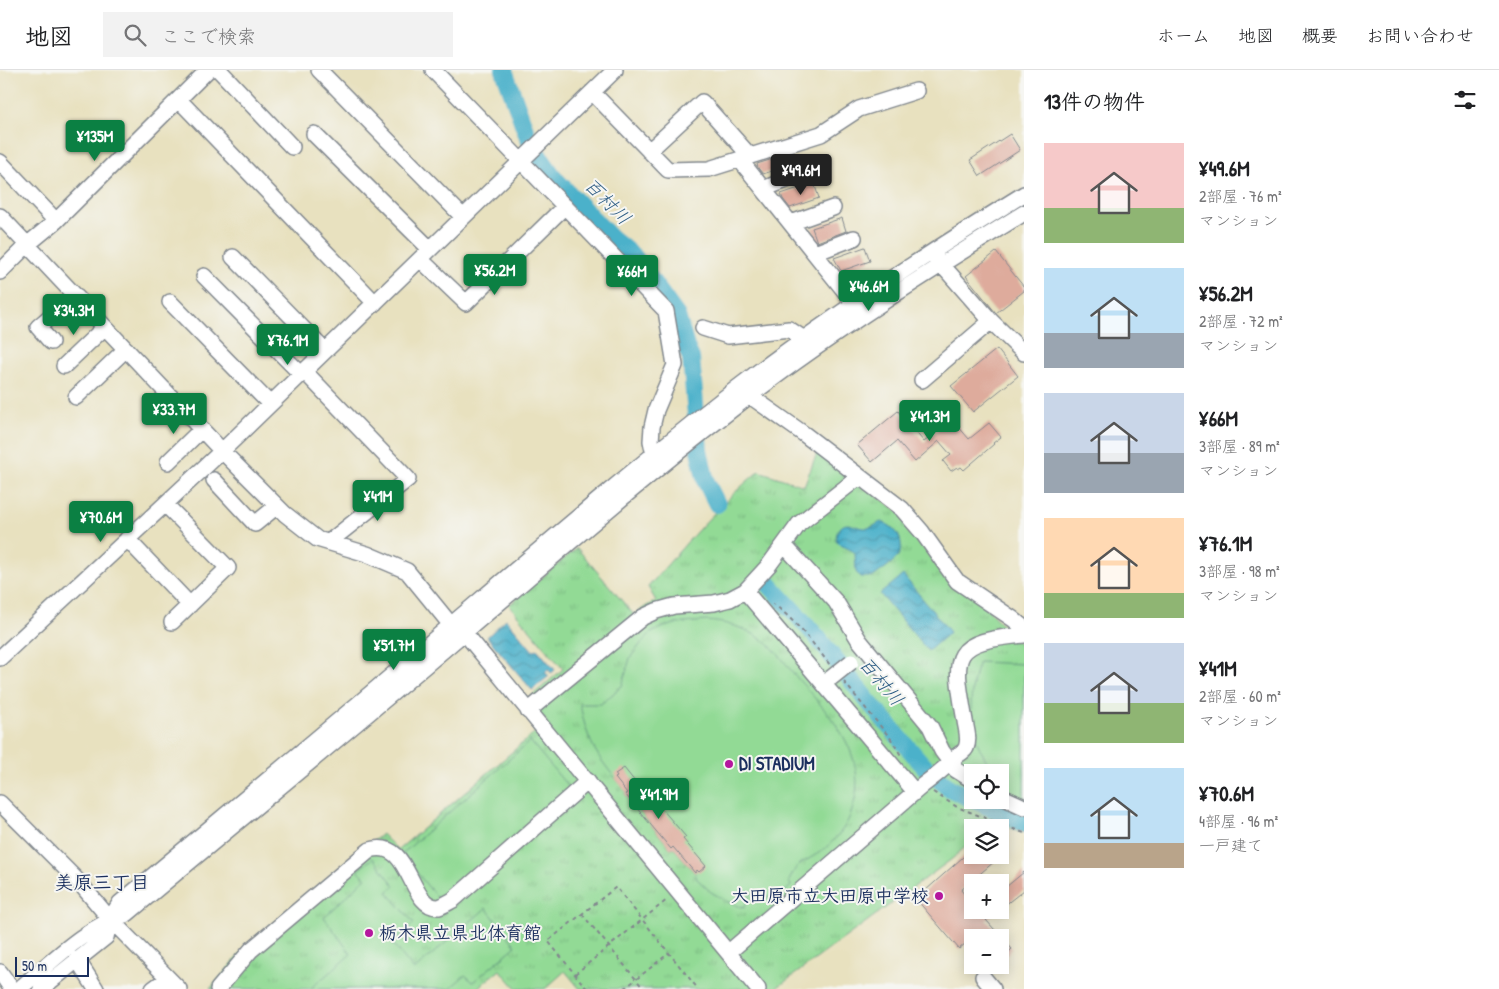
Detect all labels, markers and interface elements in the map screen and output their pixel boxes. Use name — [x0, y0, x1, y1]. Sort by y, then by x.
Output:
search box — [103, 12, 453, 57]
text: 地図 — [25, 20, 73, 52]
icon: search — [121, 21, 149, 49]
text: ここで検索 — [161, 23, 256, 49]
text: ホーム — [1157, 23, 1210, 48]
text: 地図 — [1238, 23, 1274, 48]
text: 概要 — [1302, 23, 1338, 48]
text: お問い合わせ — [1366, 23, 1474, 48]
icon: filters — [1451, 86, 1479, 114]
text: 13件の物件 — [1044, 87, 1145, 116]
pin: ¥135M — [60, 119, 130, 162]
text: ¥135M — [77, 125, 113, 147]
pin: ¥49.6M — [760, 154, 842, 196]
text: ¥49.6M — [1199, 154, 1250, 183]
text: ¥49.6M — [782, 159, 820, 181]
icon: home — [1084, 163, 1144, 223]
water label: 百村川 — [579, 172, 637, 230]
text: 2部屋 · 76 m² — [1199, 185, 1282, 207]
text: マンション — [1199, 209, 1278, 231]
pin: ¥56.2M — [454, 254, 536, 296]
pin: ¥66M — [602, 254, 662, 297]
text: ¥56.2M — [474, 259, 516, 281]
text: ¥66M — [617, 260, 647, 282]
pin: ¥46.6M — [828, 270, 910, 312]
text: ¥46.6M — [849, 275, 889, 297]
text: ¥56.2M — [1199, 279, 1253, 308]
icon: home — [1084, 288, 1144, 348]
pin: ¥34.3M — [33, 294, 115, 336]
text: ¥34.3M — [54, 299, 94, 321]
text: 2部屋 · 72 m² — [1199, 310, 1283, 332]
pin: ¥76.1M — [247, 324, 329, 366]
text: ¥76.1M — [268, 329, 308, 351]
text: マンション — [1199, 334, 1278, 356]
pin: ¥33.7M — [133, 392, 215, 435]
text: ¥33.7M — [153, 398, 195, 420]
pin: ¥41.3M — [889, 400, 971, 442]
text: ¥66M — [1199, 404, 1238, 433]
text: ¥41.3M — [910, 405, 950, 427]
icon: home — [1084, 413, 1144, 473]
text: 3部屋 · 89 m² — [1199, 435, 1280, 457]
text: マンション — [1199, 459, 1278, 481]
pin: ¥41M — [348, 480, 408, 522]
text: ¥41M — [364, 485, 392, 507]
pin: ¥70.6M — [60, 500, 142, 543]
text: ¥70.6M — [80, 506, 122, 528]
text: ¥76.1M — [1199, 529, 1252, 558]
icon: home — [1084, 538, 1144, 598]
text: 3部屋 · 98 m² — [1199, 560, 1280, 582]
text: マンション — [1199, 584, 1278, 606]
pin: ¥51.7M — [353, 628, 435, 671]
text: ¥51.7M — [374, 634, 414, 656]
water label: 百村川 — [854, 651, 910, 711]
text: ¥41M — [1199, 654, 1237, 683]
icon: home — [1084, 663, 1144, 723]
text: 2部屋 · 60 m² — [1199, 685, 1281, 707]
text: マンション — [1199, 709, 1278, 731]
place label: DI STADIUM — [739, 751, 815, 776]
marker: DI STADIUM — [723, 758, 735, 770]
map controls — [964, 764, 1009, 974]
button: locate — [964, 764, 1009, 809]
pin: ¥41.9M — [618, 778, 700, 820]
text: ¥70.6M — [1199, 779, 1254, 808]
text: ¥41.9M — [640, 783, 678, 805]
icon: home — [1084, 788, 1144, 848]
text: 4部屋 · 96 m² — [1199, 810, 1278, 832]
button: layers — [964, 819, 1009, 864]
text: 一戸建て — [1199, 834, 1263, 856]
district label: 美原三丁目 — [54, 869, 150, 895]
button: + — [964, 874, 1009, 919]
place label: 大田原市立大田原中学校 — [731, 883, 929, 908]
marker: 大田原市立大田原中学校 — [933, 890, 945, 902]
place label: 栃木県立県北体育館 — [379, 920, 541, 945]
marker: 栃木県立県北体育館 — [363, 927, 375, 939]
button: − — [964, 929, 1009, 974]
scale bar — [15, 954, 89, 977]
text: 50 m — [22, 956, 47, 975]

